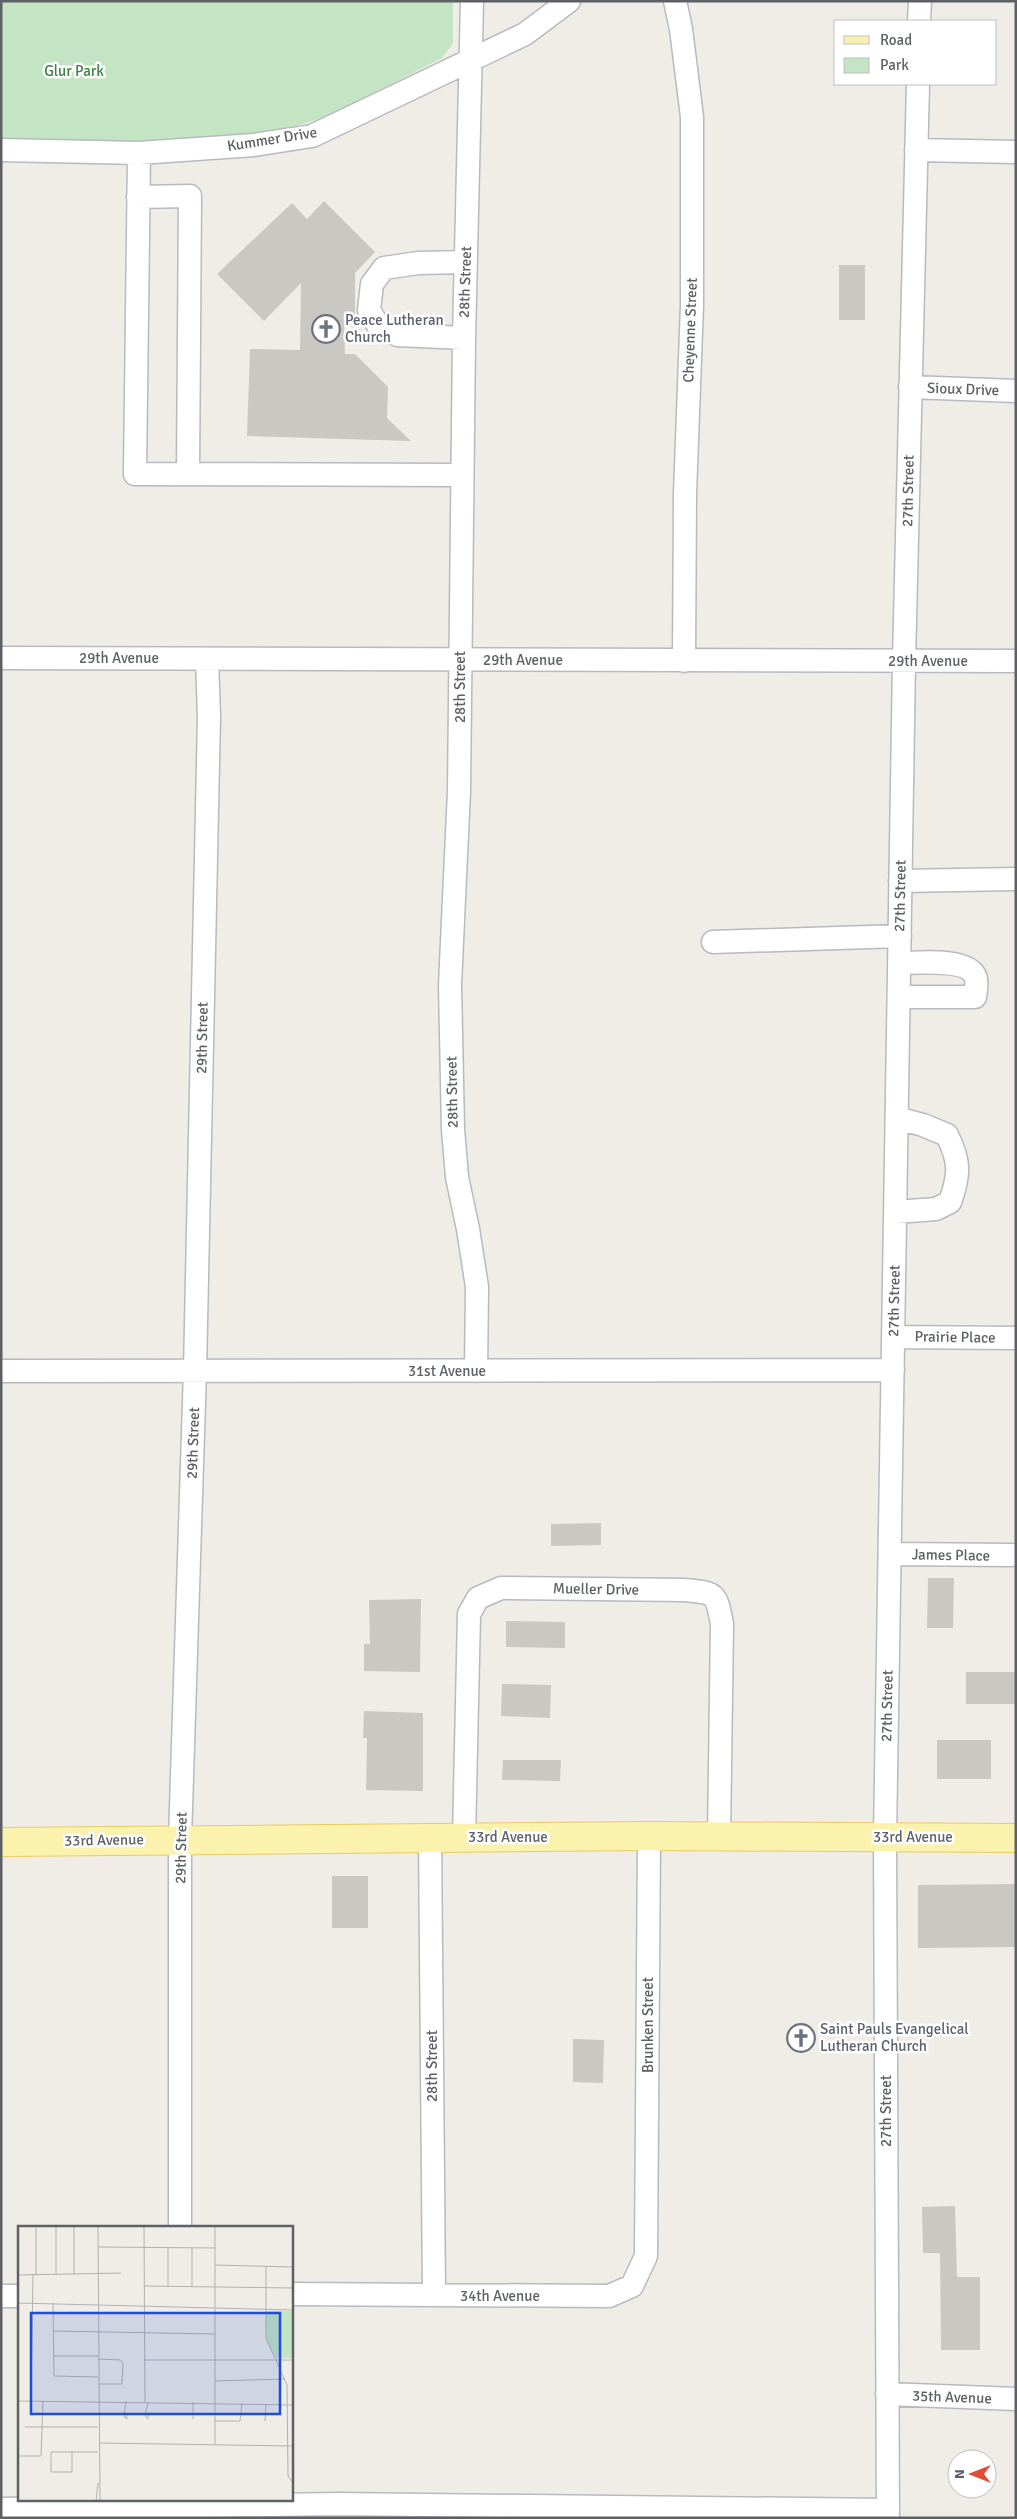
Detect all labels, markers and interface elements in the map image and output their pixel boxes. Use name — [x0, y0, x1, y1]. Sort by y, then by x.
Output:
legend — [834, 20, 997, 85]
text: Road — [880, 31, 912, 49]
text: Park — [880, 56, 909, 74]
park label: Glur Park — [44, 62, 104, 80]
street label: Kummer Drive — [226, 123, 318, 155]
street label: 28th Street — [455, 246, 475, 318]
street label: Cheyenne Street — [679, 277, 701, 383]
place label: Peace Lutheran Church — [345, 311, 444, 346]
church icon: Peace Lutheran Church — [311, 314, 341, 344]
street label: Sioux Drive — [927, 379, 999, 399]
street label: 27th Street — [898, 455, 918, 527]
street label: 29th Avenue — [79, 649, 159, 667]
street label: 28th Street — [451, 651, 469, 723]
street label: 29th Avenue — [483, 651, 563, 669]
street label: 29th Avenue — [888, 652, 968, 670]
street label: 27th Street — [890, 860, 910, 932]
street label: 29th Street — [192, 1002, 212, 1074]
street label: 28th Street — [442, 1056, 462, 1128]
street label: 27th Street — [884, 1265, 904, 1337]
street label: Prairie Place — [914, 1327, 996, 1347]
street label: 31st Avenue — [408, 1362, 486, 1380]
street label: 29th Street — [183, 1407, 203, 1479]
street label: James Place — [912, 1545, 990, 1565]
street label: Mueller Drive — [553, 1579, 639, 1599]
street label: 27th Street — [877, 1670, 897, 1742]
street label: 29th Street — [171, 1812, 191, 1884]
street label: 33rd Avenue — [468, 1828, 548, 1846]
street label: 33rd Avenue — [873, 1828, 953, 1846]
street label: 33rd Avenue — [64, 1830, 144, 1850]
street label: Brunken Street — [639, 1977, 657, 2073]
place label: Saint Pauls Evangelical Lutheran Church — [820, 2020, 969, 2055]
church icon: Saint Pauls Evangelical Lutheran Church — [786, 2023, 816, 2053]
street label: 28th Street — [423, 2030, 441, 2102]
street label: 27th Street — [877, 2075, 895, 2147]
inset map — [18, 2226, 292, 2502]
street label: 34th Avenue — [460, 2287, 540, 2305]
street label: 35th Avenue — [912, 2387, 992, 2407]
north arrow — [947, 2449, 997, 2499]
text: N — [951, 2469, 968, 2479]

